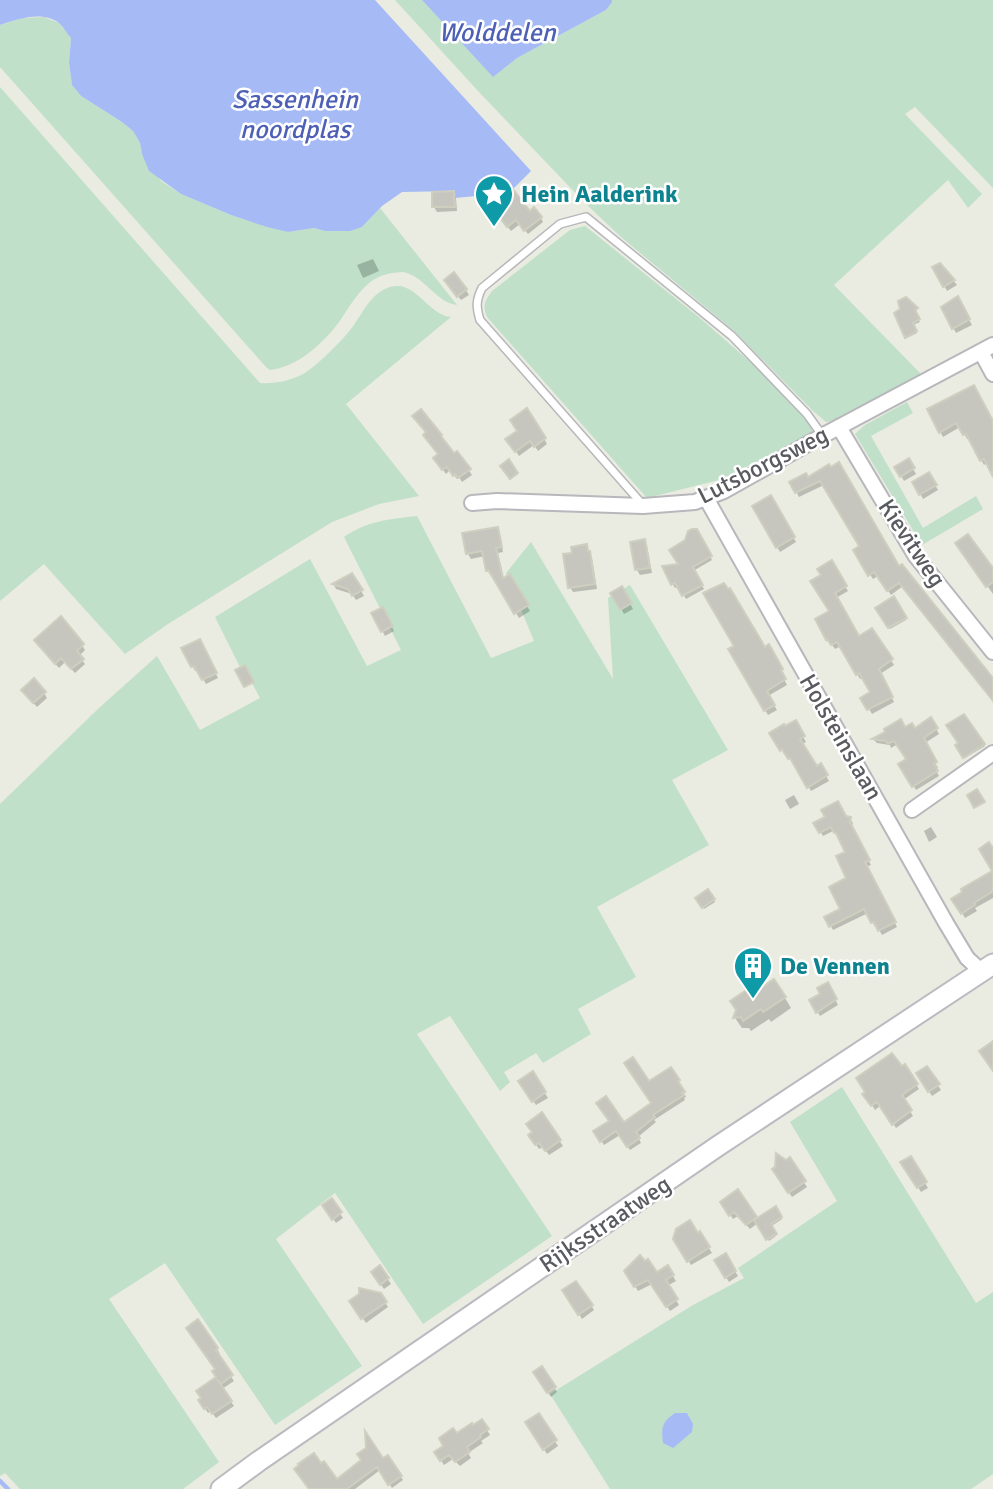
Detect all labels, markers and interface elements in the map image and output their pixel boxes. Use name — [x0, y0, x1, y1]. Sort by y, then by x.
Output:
water label: Wolddelen — [438, 17, 556, 49]
water label: Sassenhein noordplas — [232, 84, 359, 146]
place icon: Hein Aalderink — [473, 173, 515, 228]
place label: Hein Aalderink — [521, 179, 678, 209]
street label: Lutsborgsweg — [693, 419, 833, 511]
street label: Kievitweg — [872, 493, 952, 593]
street label: Holsteinslaan — [793, 668, 889, 806]
building icon: De Vennen — [732, 945, 774, 1000]
place label: De Vennen — [780, 951, 890, 981]
street label: Rijksstraatweg — [534, 1169, 676, 1279]

